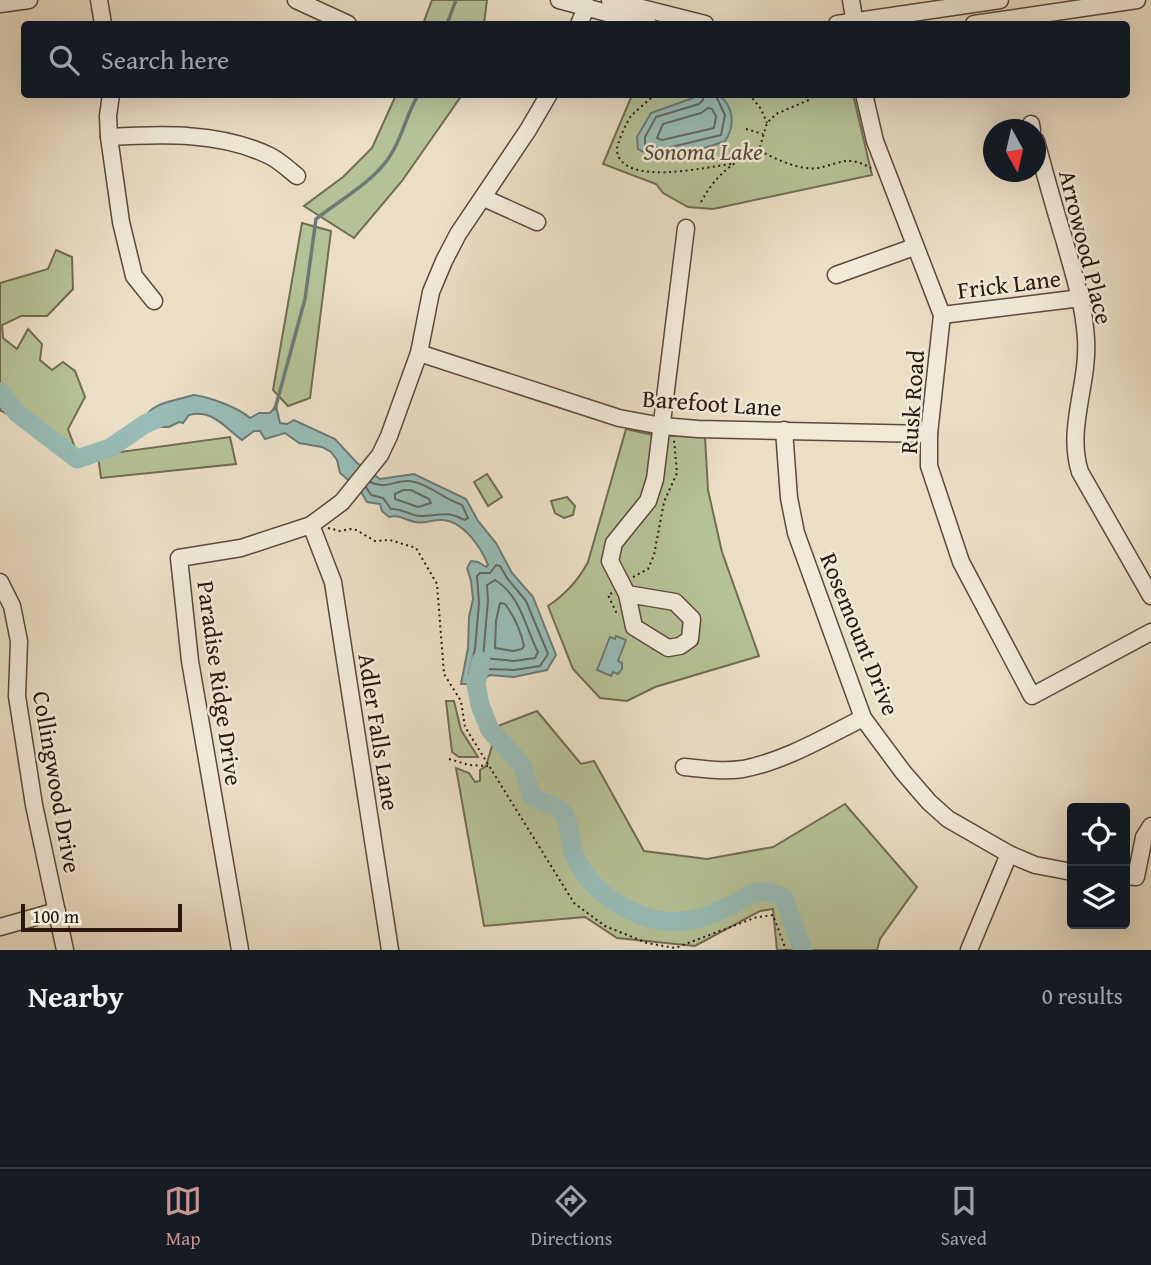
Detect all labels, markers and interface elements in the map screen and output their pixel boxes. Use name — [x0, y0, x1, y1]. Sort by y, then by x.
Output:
search box — [21, 21, 1130, 98]
text: Search here — [101, 40, 229, 79]
icon: search — [45, 41, 83, 79]
north arrow — [983, 119, 1046, 182]
park label: Sonoma Lake — [643, 134, 763, 169]
street label: Arrowood Place — [1050, 166, 1122, 328]
street label: Frick Lane — [955, 260, 1063, 308]
street label: Rusk Road — [891, 349, 933, 455]
street label: Barefoot Lane — [641, 381, 783, 425]
street label: Rosemount Drive — [811, 547, 909, 721]
street label: Paradise Ridge Drive — [188, 578, 252, 788]
street label: Adler Falls Lane — [349, 651, 409, 813]
street label: Collingwood Drive — [24, 688, 90, 876]
map controls — [1067, 803, 1130, 929]
button: locate — [1067, 803, 1130, 866]
button: layers — [1067, 866, 1130, 929]
scale bar — [21, 901, 182, 933]
text: 100 m — [32, 902, 79, 930]
text: Nearby — [28, 974, 124, 1018]
text: 0 results — [1042, 979, 1123, 1012]
tab: Map — [164, 1182, 202, 1252]
tab: Directions — [531, 1182, 612, 1252]
tab: Saved — [941, 1182, 987, 1252]

